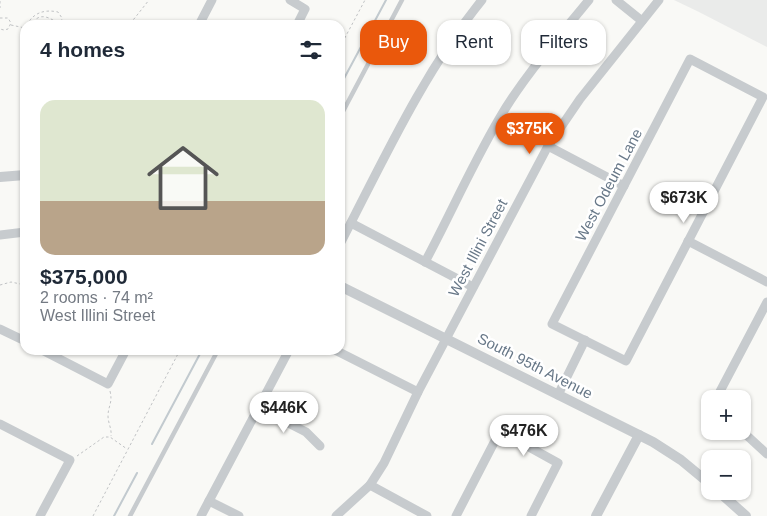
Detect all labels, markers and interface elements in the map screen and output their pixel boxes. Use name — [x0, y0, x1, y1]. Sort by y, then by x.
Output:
chip: Buy — [360, 20, 427, 65]
chip: Rent — [437, 20, 511, 65]
chip: Filters — [521, 20, 606, 65]
icon: filters — [297, 36, 325, 64]
text: 4 homes — [40, 38, 125, 61]
pin: $375K — [495, 112, 565, 155]
text: $375K — [506, 120, 554, 137]
street label: West Odeum Lane — [572, 126, 645, 244]
icon: home — [138, 133, 228, 223]
pin: $673K — [649, 182, 719, 224]
text: $673K — [660, 189, 708, 206]
street label: West Illini Street — [445, 195, 511, 299]
text: $375,000 — [40, 265, 128, 288]
text: 2 rooms · 74 m² — [40, 289, 153, 306]
text: West Illini Street — [40, 307, 155, 324]
street label: South 95th Avenue — [475, 329, 595, 402]
map controls — [701, 390, 751, 500]
button: + — [701, 390, 751, 440]
pin: $446K — [249, 392, 319, 434]
text: $446K — [260, 399, 308, 416]
pin: $476K — [489, 414, 559, 457]
text: $476K — [500, 422, 548, 439]
button: − — [701, 450, 751, 500]

